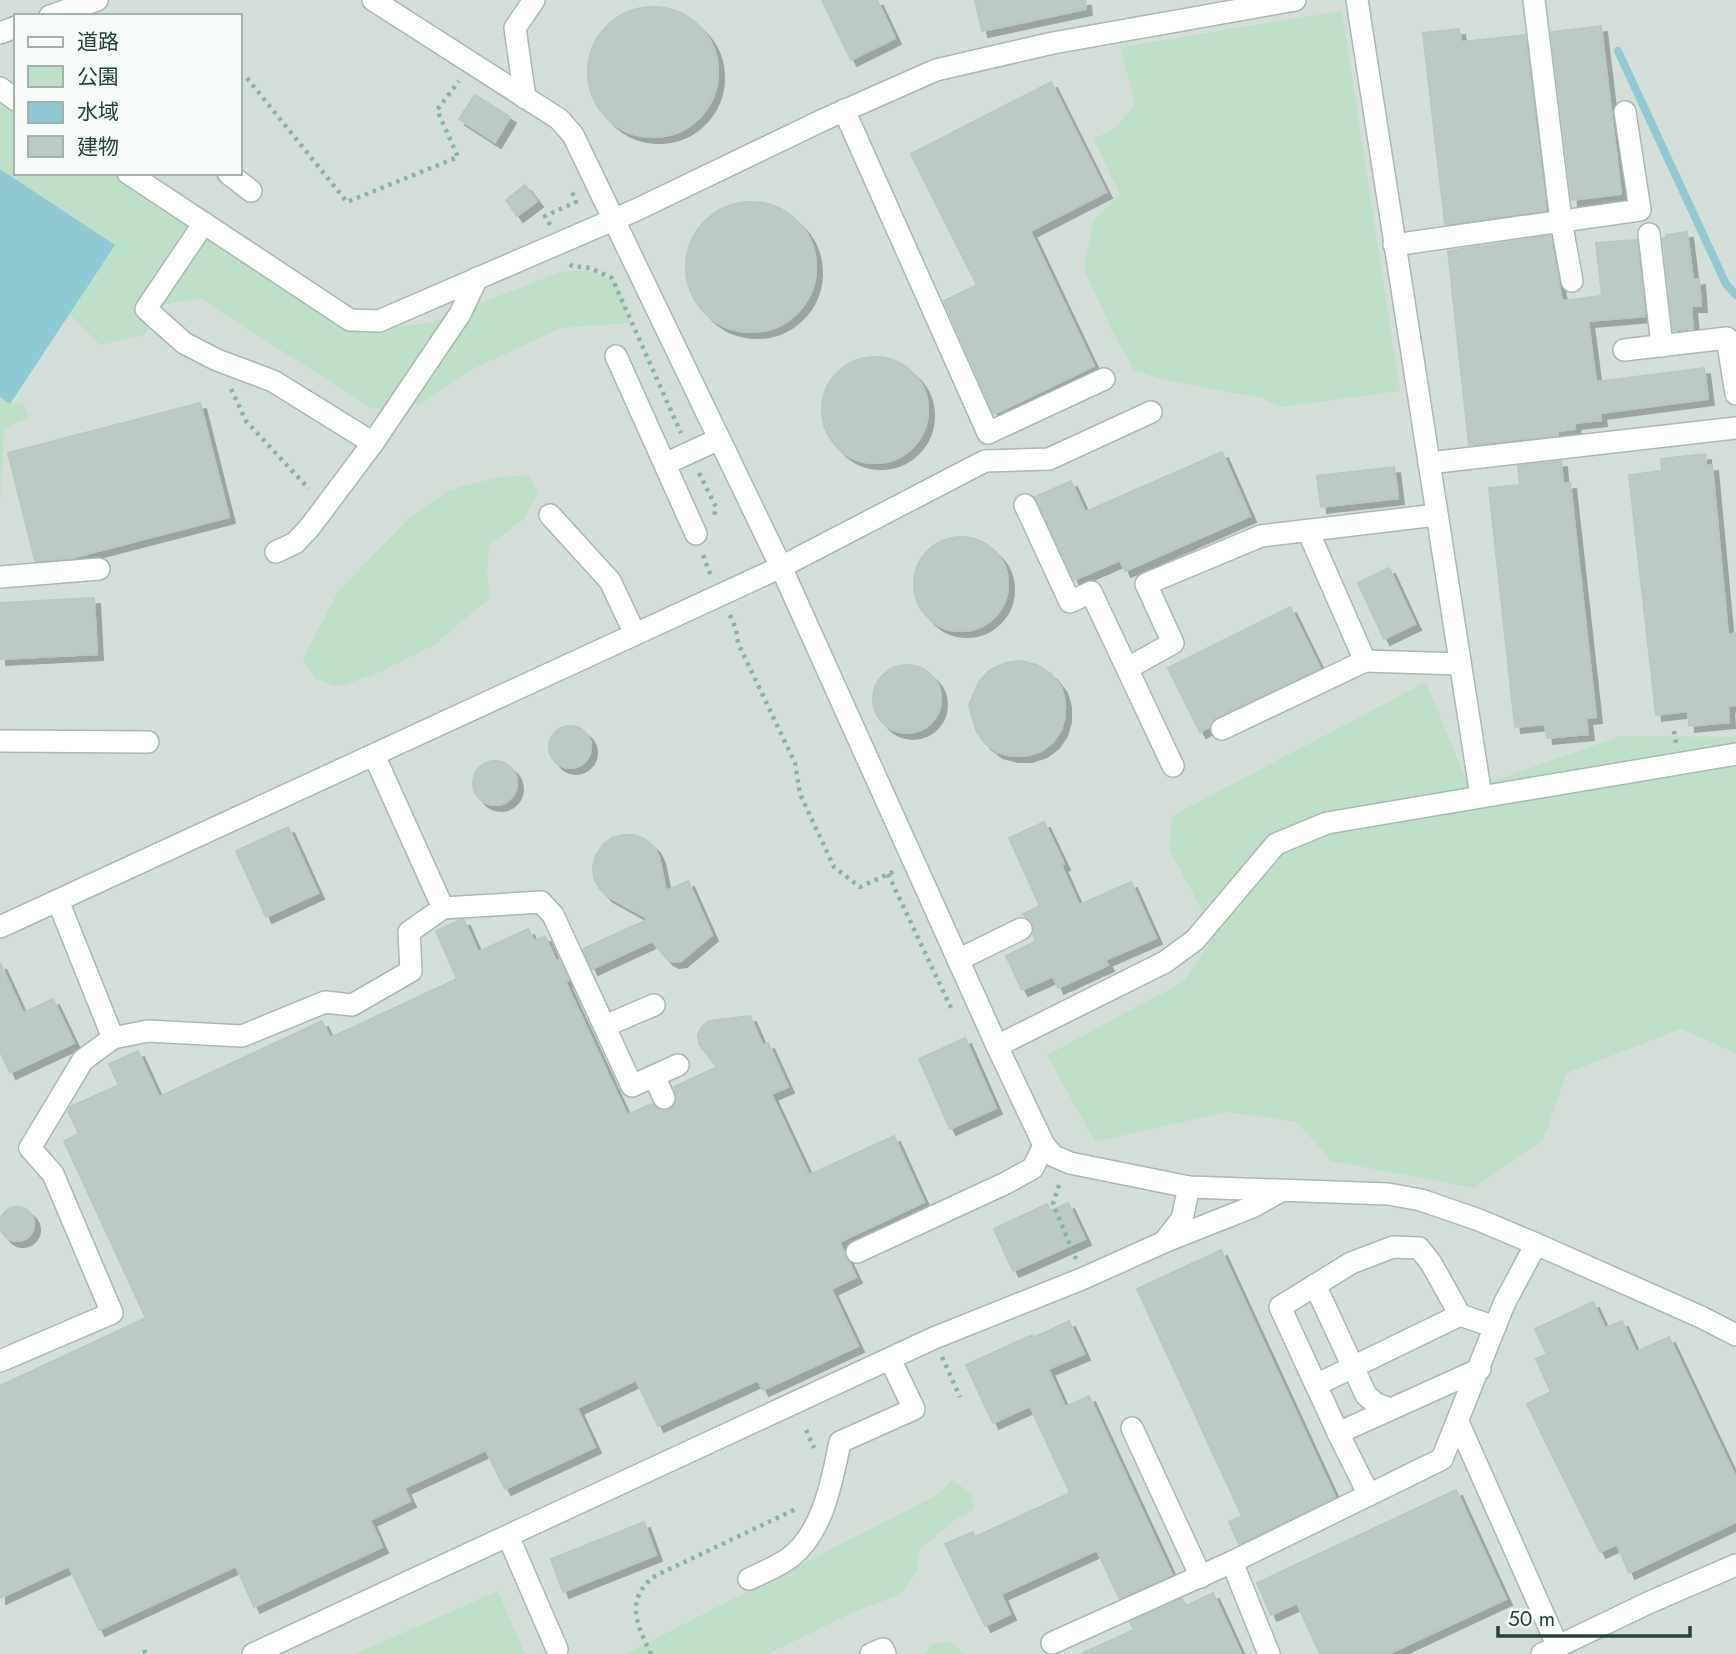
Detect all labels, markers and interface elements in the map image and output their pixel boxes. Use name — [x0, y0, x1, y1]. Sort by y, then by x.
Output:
legend — [14, 14, 242, 175]
text: 道路 — [77, 27, 119, 57]
text: 公園 — [77, 62, 119, 92]
text: 水域 — [77, 97, 119, 127]
text: 建物 — [77, 132, 119, 162]
scale bar — [1498, 1594, 1690, 1638]
text: 50 m — [1508, 1604, 1555, 1634]

